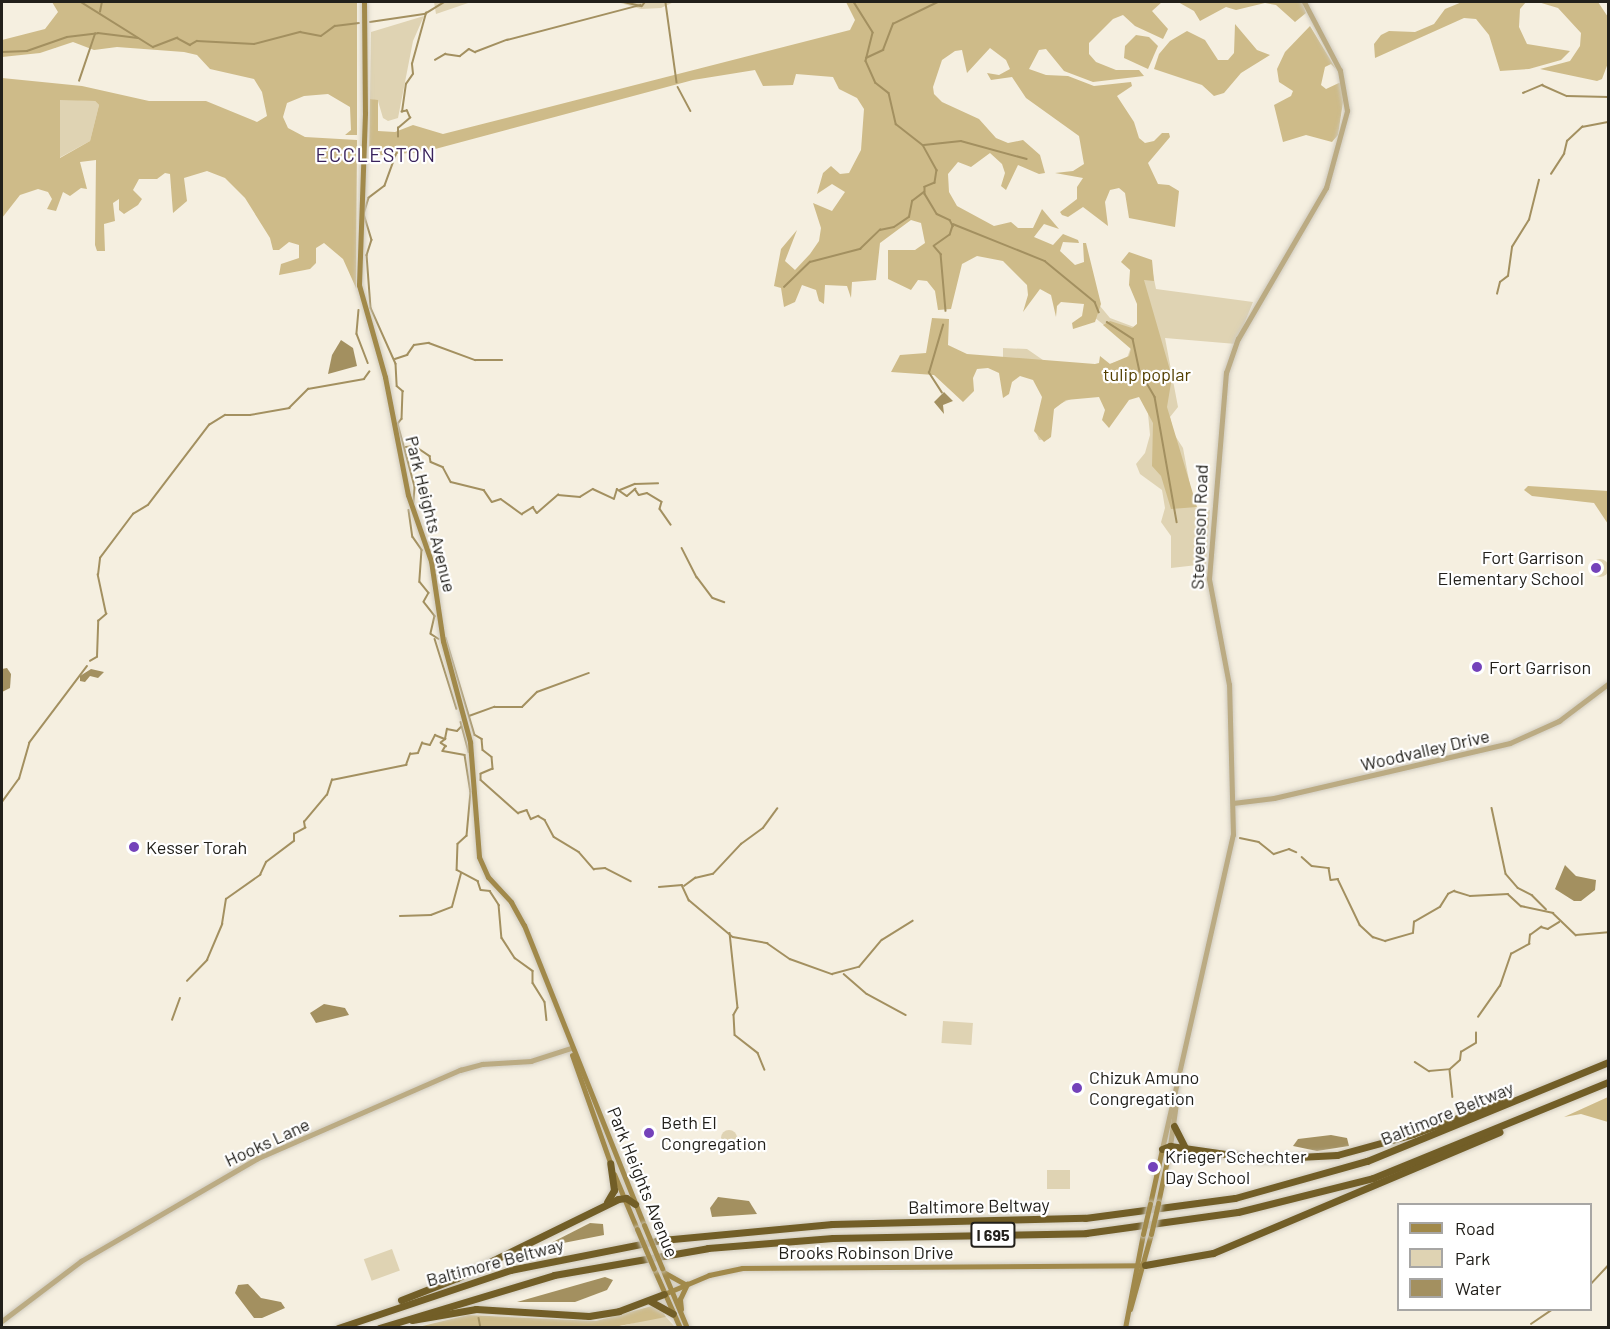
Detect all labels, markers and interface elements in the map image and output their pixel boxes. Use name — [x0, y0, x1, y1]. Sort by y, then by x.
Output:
district label: ECCLESTON — [316, 142, 436, 166]
park label: tulip poplar — [1103, 363, 1191, 385]
street label: Park Heights Avenue — [401, 434, 461, 594]
street label: Stevenson Road — [1186, 464, 1212, 590]
place label: Fort Garrison Elementary School — [1437, 547, 1584, 590]
marker: Fort Garrison Elementary School — [1589, 561, 1603, 575]
place label: Fort Garrison — [1489, 656, 1591, 678]
marker: Fort Garrison — [1470, 660, 1484, 674]
street label: Woodvalley Drive — [1358, 725, 1492, 775]
place label: Kesser Torah — [146, 836, 247, 858]
marker: Kesser Torah — [127, 840, 141, 854]
place label: Chizuk Amuno Congregation — [1089, 1067, 1199, 1110]
street label: Baltimore Beltway — [1377, 1076, 1517, 1150]
marker: Chizuk Amuno Congregation — [1070, 1081, 1084, 1095]
street label: Park Heights Avenue — [603, 1104, 683, 1260]
place label: Beth El Congregation — [661, 1112, 767, 1154]
street label: Hooks Lane — [221, 1113, 313, 1171]
marker: Beth El Congregation — [642, 1126, 656, 1140]
place label: Krieger Schechter Day School — [1165, 1146, 1307, 1188]
marker: Krieger Schechter Day School — [1146, 1160, 1160, 1174]
street label: Baltimore Beltway — [908, 1194, 1050, 1218]
legend — [1397, 1203, 1592, 1311]
text: Road — [1455, 1217, 1495, 1239]
road number: I 695 — [969, 1222, 1017, 1248]
street label: Baltimore Beltway — [424, 1233, 566, 1291]
street label: Brooks Robinson Drive — [778, 1241, 954, 1263]
text: Park — [1455, 1247, 1490, 1269]
text: Water — [1455, 1277, 1502, 1299]

